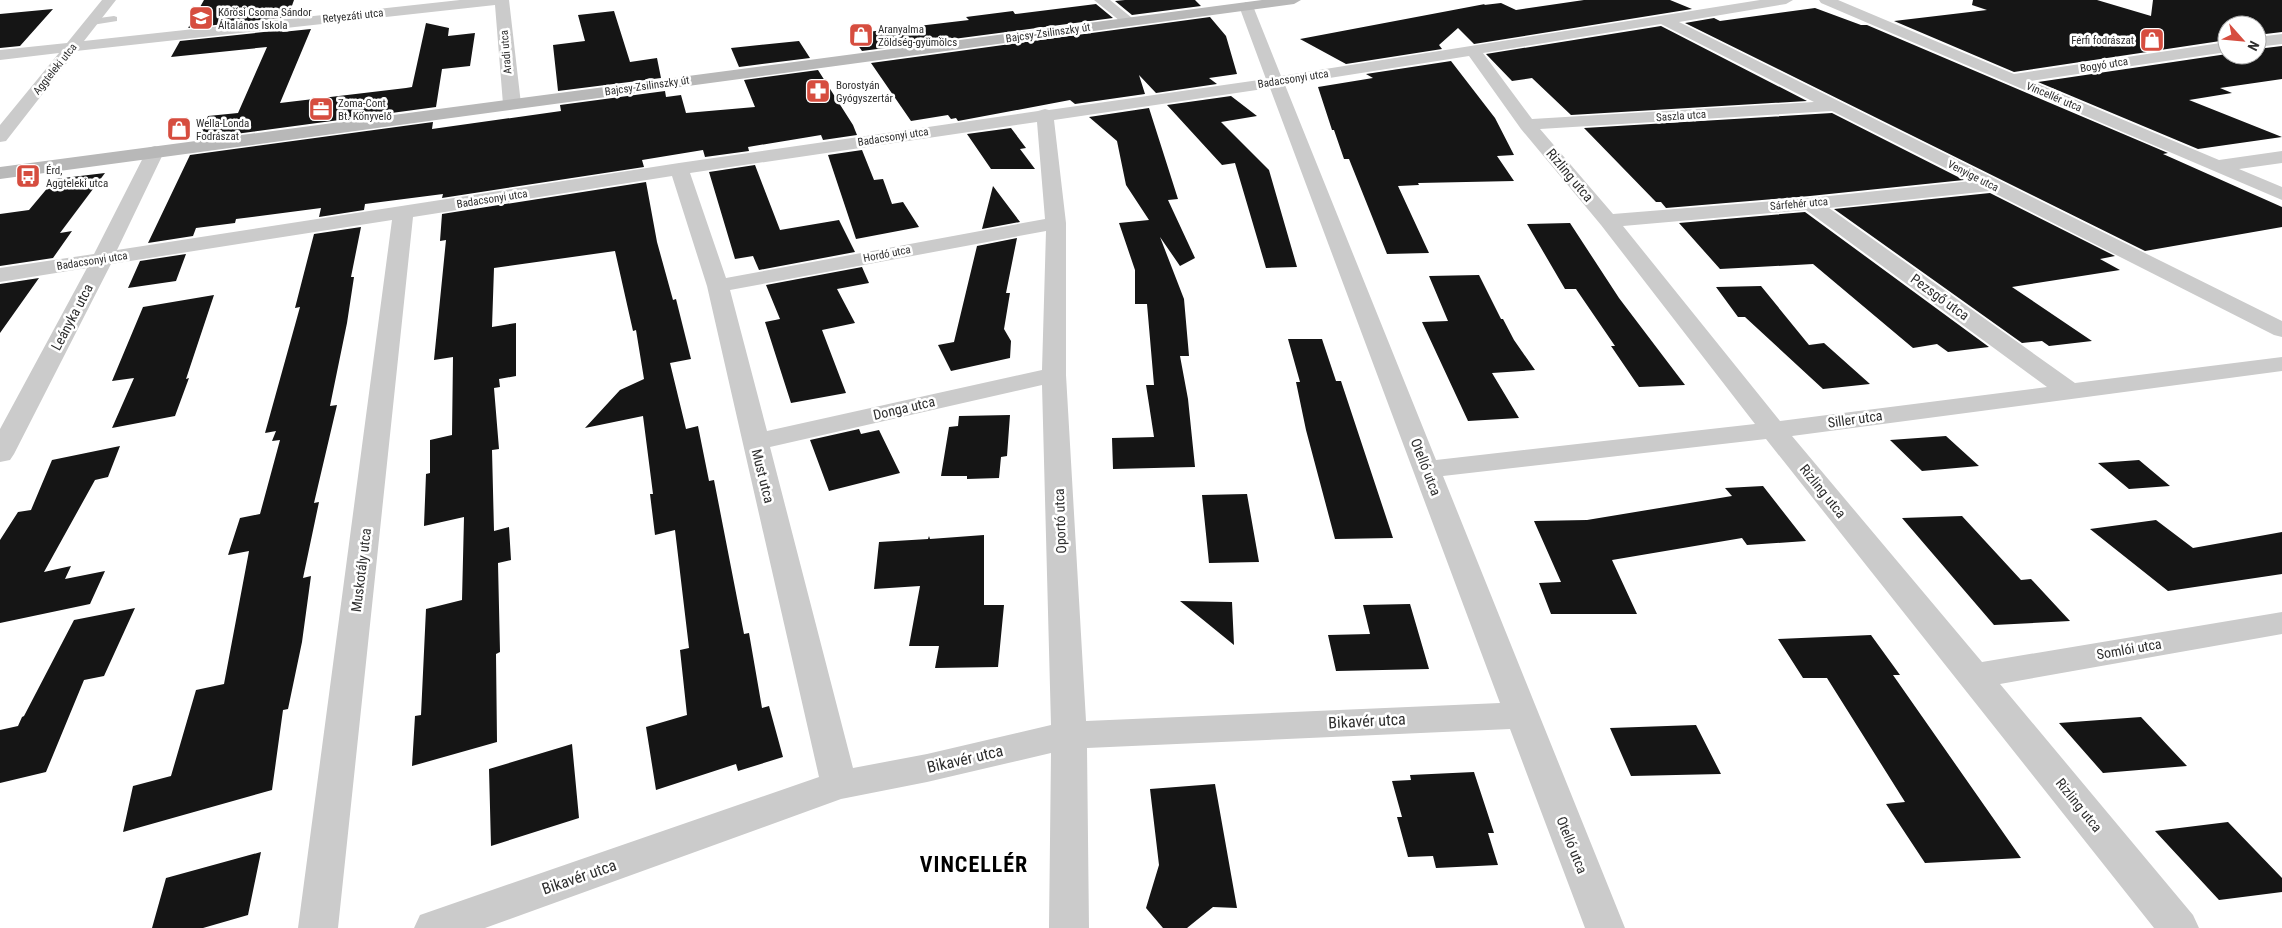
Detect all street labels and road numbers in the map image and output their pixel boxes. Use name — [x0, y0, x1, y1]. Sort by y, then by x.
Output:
street label: Retyezáti utca — [322, 6, 384, 26]
street label: Bajcsy-Zsilinszky út — [1005, 21, 1091, 45]
street label: Aradi utca — [498, 29, 514, 75]
street label: Aggteleki utca — [30, 41, 80, 97]
street label: Bogyó utca — [2079, 55, 2129, 75]
street label: Badacsonyi utca — [1257, 67, 1329, 91]
street label: Bajcsy-Zsilinszky út — [604, 74, 690, 98]
street label: Vincellér utca — [2024, 79, 2084, 115]
street label: Saszla utca — [1656, 108, 1706, 124]
street label: Badacsonyi utca — [857, 125, 929, 149]
street label: Rizling utca — [1543, 145, 1597, 205]
street label: Venyige utca — [1945, 158, 2001, 194]
street label: Badacsonyi utca — [456, 187, 528, 211]
street label: Sárfehér utca — [1769, 195, 1829, 213]
street label: Hordó utca — [862, 243, 912, 265]
street label: Badacsonyi utca — [56, 249, 128, 273]
street label: Pezsgő utca — [1908, 271, 1972, 323]
street label: Leányka utca — [48, 281, 96, 353]
street label: Donga utca — [872, 393, 936, 423]
street label: Siller utca — [1827, 407, 1883, 431]
street label: Otelló utca — [1408, 436, 1444, 498]
street label: Must utca — [749, 447, 777, 505]
street label: Rizling utca — [1797, 461, 1849, 521]
street label: Oportó utca — [1051, 488, 1069, 554]
street label: Muskotály utca — [348, 527, 374, 613]
street label: Somlói utca — [2095, 635, 2163, 663]
street label: Bikavér utca — [1328, 709, 1406, 733]
street label: Bikavér utca — [925, 741, 1005, 777]
street label: Rizling utca — [2053, 775, 2105, 835]
street label: Otelló utca — [1553, 814, 1591, 876]
street label: Bikavér utca — [539, 855, 619, 899]

